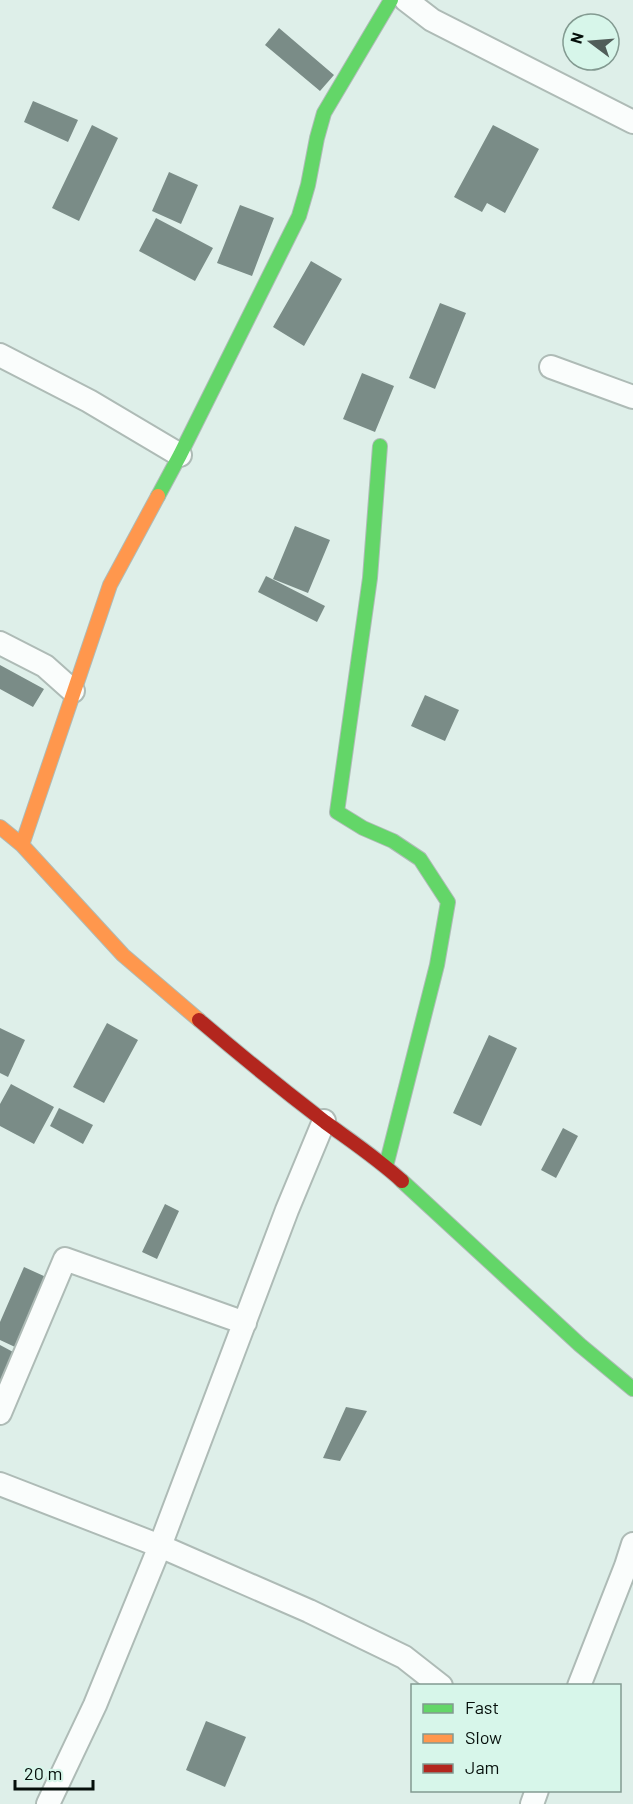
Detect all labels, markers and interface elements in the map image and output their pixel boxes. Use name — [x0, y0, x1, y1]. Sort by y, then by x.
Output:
north arrow — [561, 12, 621, 72]
text: N — [566, 30, 587, 45]
legend — [411, 1684, 621, 1792]
text: Fast — [465, 1696, 499, 1718]
text: Slow — [465, 1726, 502, 1748]
scale bar — [15, 1753, 93, 1791]
text: Jam — [465, 1756, 499, 1778]
text: 20 m — [24, 1762, 62, 1784]

